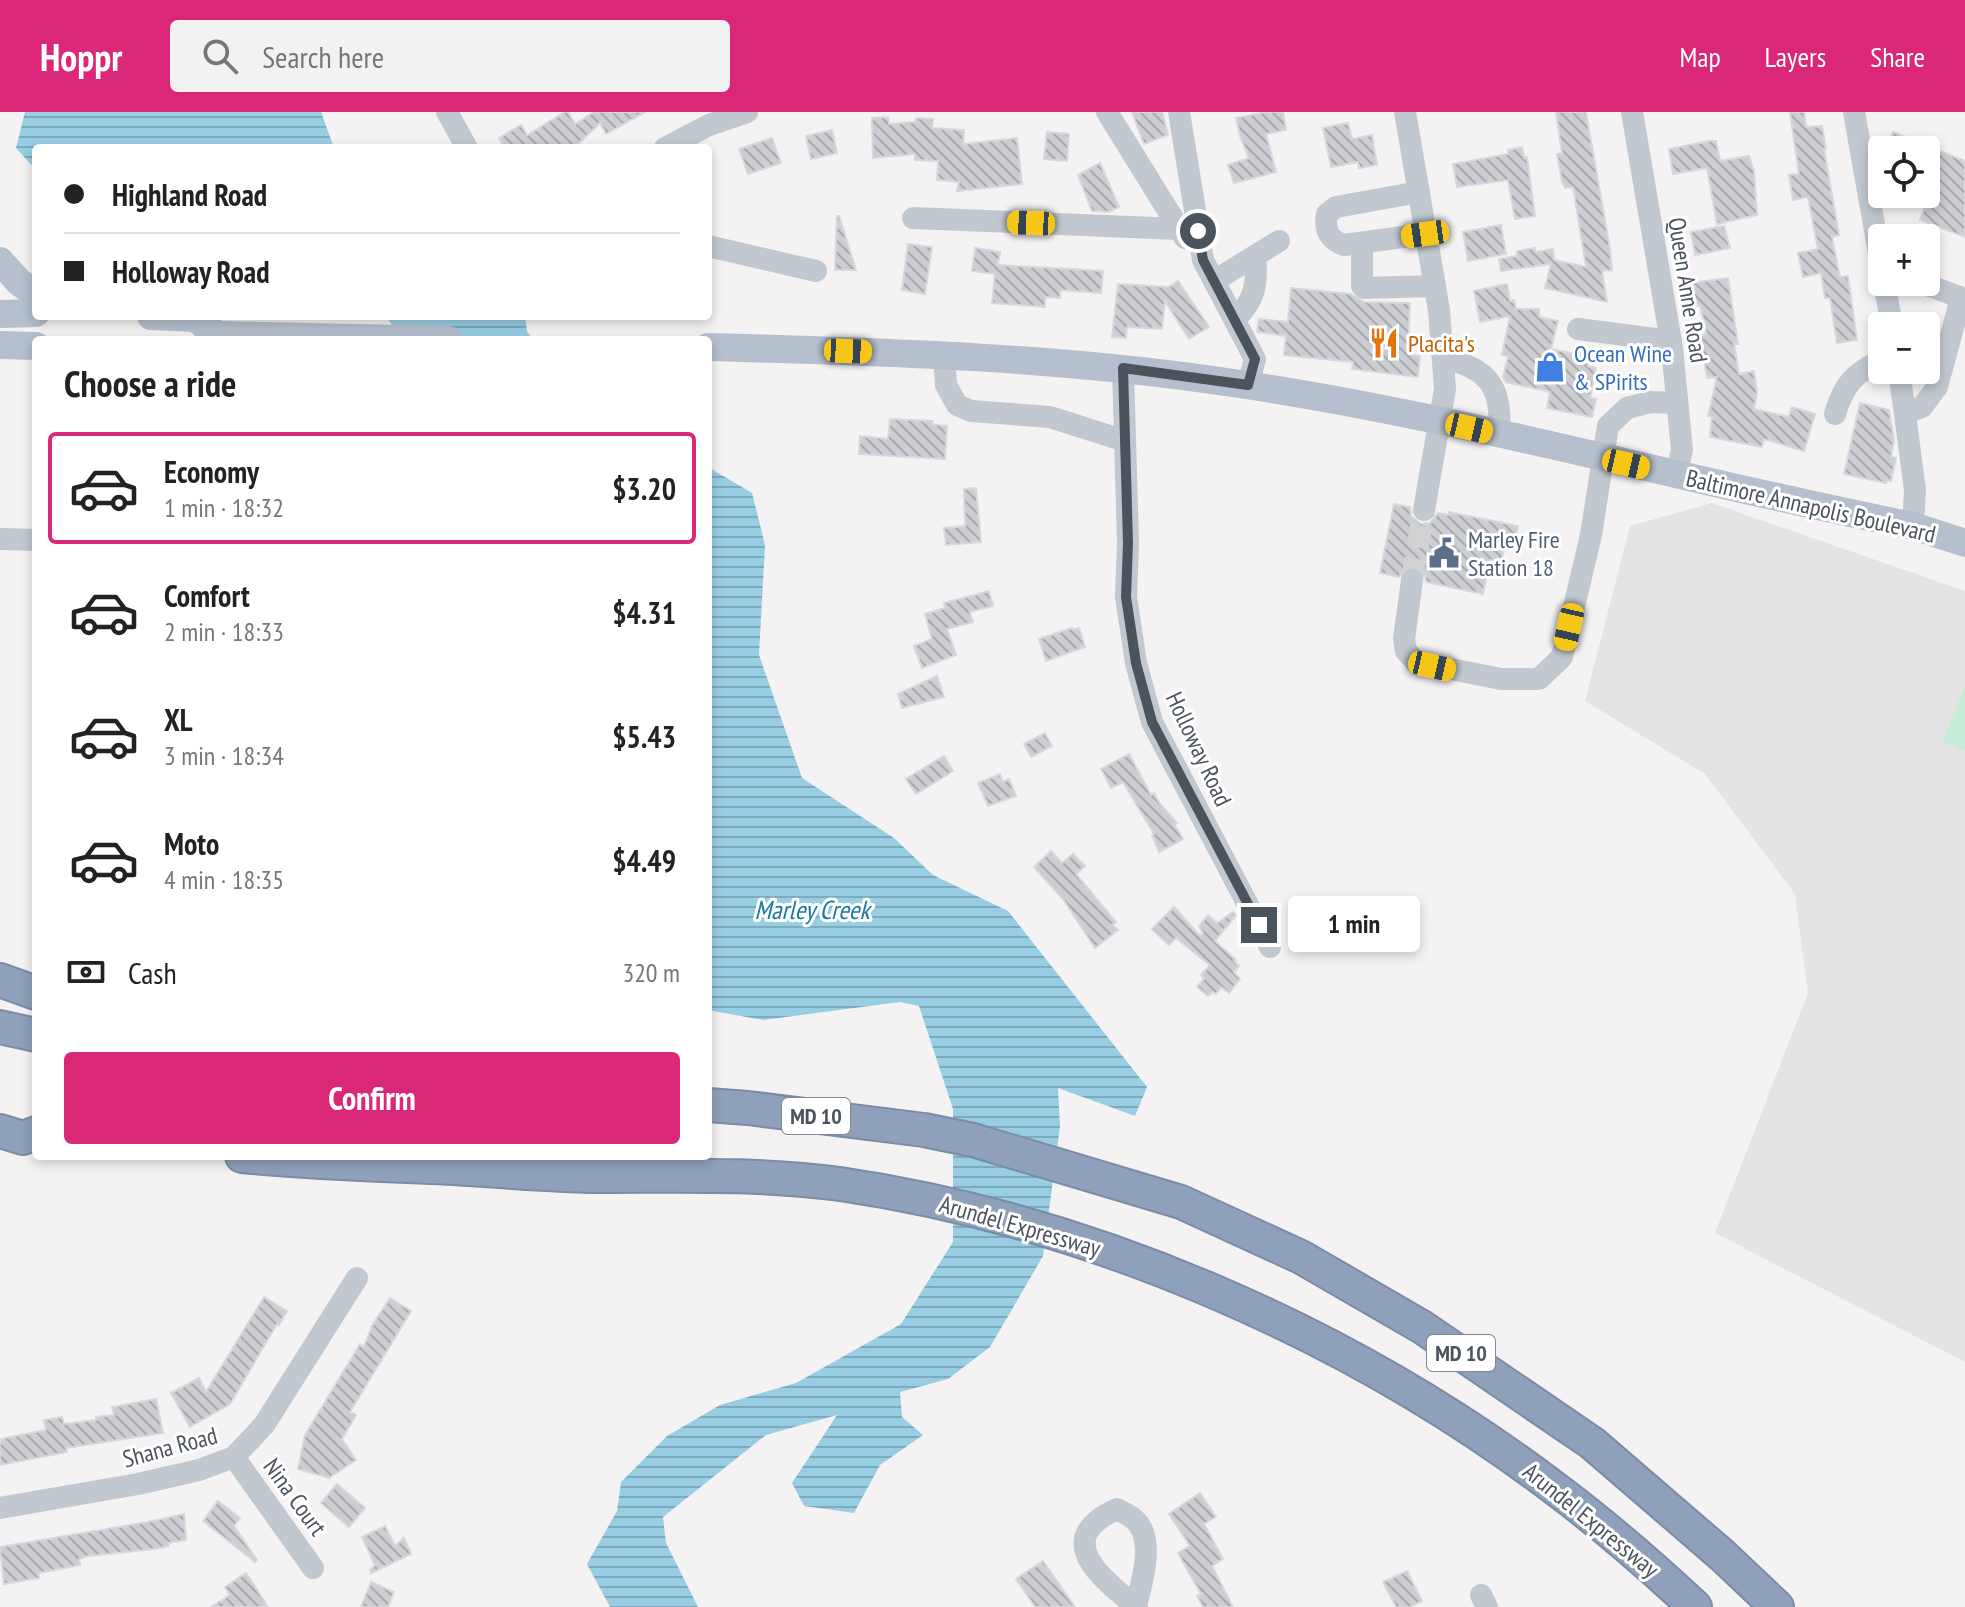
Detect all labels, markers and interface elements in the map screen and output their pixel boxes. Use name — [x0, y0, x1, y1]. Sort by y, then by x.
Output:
search box — [170, 20, 730, 92]
text: Hoppr — [40, 32, 122, 81]
icon: search — [198, 34, 242, 78]
text: Search here — [262, 37, 384, 76]
text: Map — [1679, 38, 1721, 75]
text: Layers — [1765, 38, 1826, 75]
text: Share — [1870, 38, 1925, 75]
map controls — [1868, 136, 1940, 384]
button: locate — [1868, 136, 1940, 208]
text: Highland Road — [112, 175, 267, 214]
car — [1007, 210, 1055, 236]
route start — [1180, 213, 1216, 249]
street label: Queen Anne Road — [1661, 215, 1715, 365]
car — [1400, 219, 1450, 249]
button: + — [1868, 224, 1940, 296]
text: Holloway Road — [112, 252, 270, 291]
button: − — [1868, 312, 1940, 384]
restaurant icon: Placita's — [1367, 326, 1401, 360]
place label: Placita's — [1408, 328, 1475, 359]
car — [824, 338, 872, 364]
place label: Ocean Wine & SPirits — [1574, 338, 1672, 397]
shop icon: Ocean Wine & SPirits — [1533, 350, 1567, 384]
text: Choose a ride — [64, 360, 236, 407]
car — [1443, 411, 1495, 445]
car — [1600, 447, 1652, 481]
icon: car — [68, 452, 140, 524]
text: Economy — [164, 452, 259, 491]
street label: Baltimore Annapolis Boulevard — [1683, 462, 1939, 550]
text: $3.20 — [612, 469, 676, 508]
text: 1 min · 18:32 — [164, 491, 284, 524]
place label: Marley Fire Station 18 — [1468, 524, 1560, 583]
public building icon: Marley Fire Station 18 — [1427, 536, 1461, 570]
icon: car — [68, 576, 140, 648]
text: Comfort — [164, 576, 250, 615]
text: $4.31 — [612, 593, 676, 632]
car — [1552, 601, 1586, 653]
text: 2 min · 18:33 — [164, 615, 284, 648]
car — [1406, 649, 1458, 683]
street label: Holloway Road — [1159, 687, 1239, 811]
icon: car — [68, 700, 140, 772]
text: XL — [164, 700, 193, 739]
text: $5.43 — [612, 717, 676, 756]
text: 3 min · 18:34 — [164, 739, 284, 772]
icon: car — [68, 824, 140, 896]
text: Moto — [164, 824, 219, 863]
text: $4.49 — [612, 841, 676, 880]
text: 4 min · 18:35 — [164, 863, 284, 896]
water label: Marley Creek — [754, 893, 872, 926]
callout: 1 min — [1287, 897, 1419, 953]
route end — [1241, 907, 1277, 943]
text: 1 min — [1328, 907, 1380, 940]
icon: cash — [64, 950, 108, 994]
text: Cash — [128, 953, 177, 992]
text: 320 m — [622, 956, 680, 989]
button: Confirm — [64, 1052, 680, 1144]
road number: MD 10 — [782, 1098, 850, 1134]
street label: Arundel Expressway — [936, 1188, 1104, 1264]
road number: MD 10 — [1427, 1335, 1495, 1371]
street label: Shana Road — [119, 1420, 221, 1474]
street label: Nina Court — [257, 1452, 334, 1542]
street label: Arundel Expressway — [1517, 1456, 1665, 1584]

